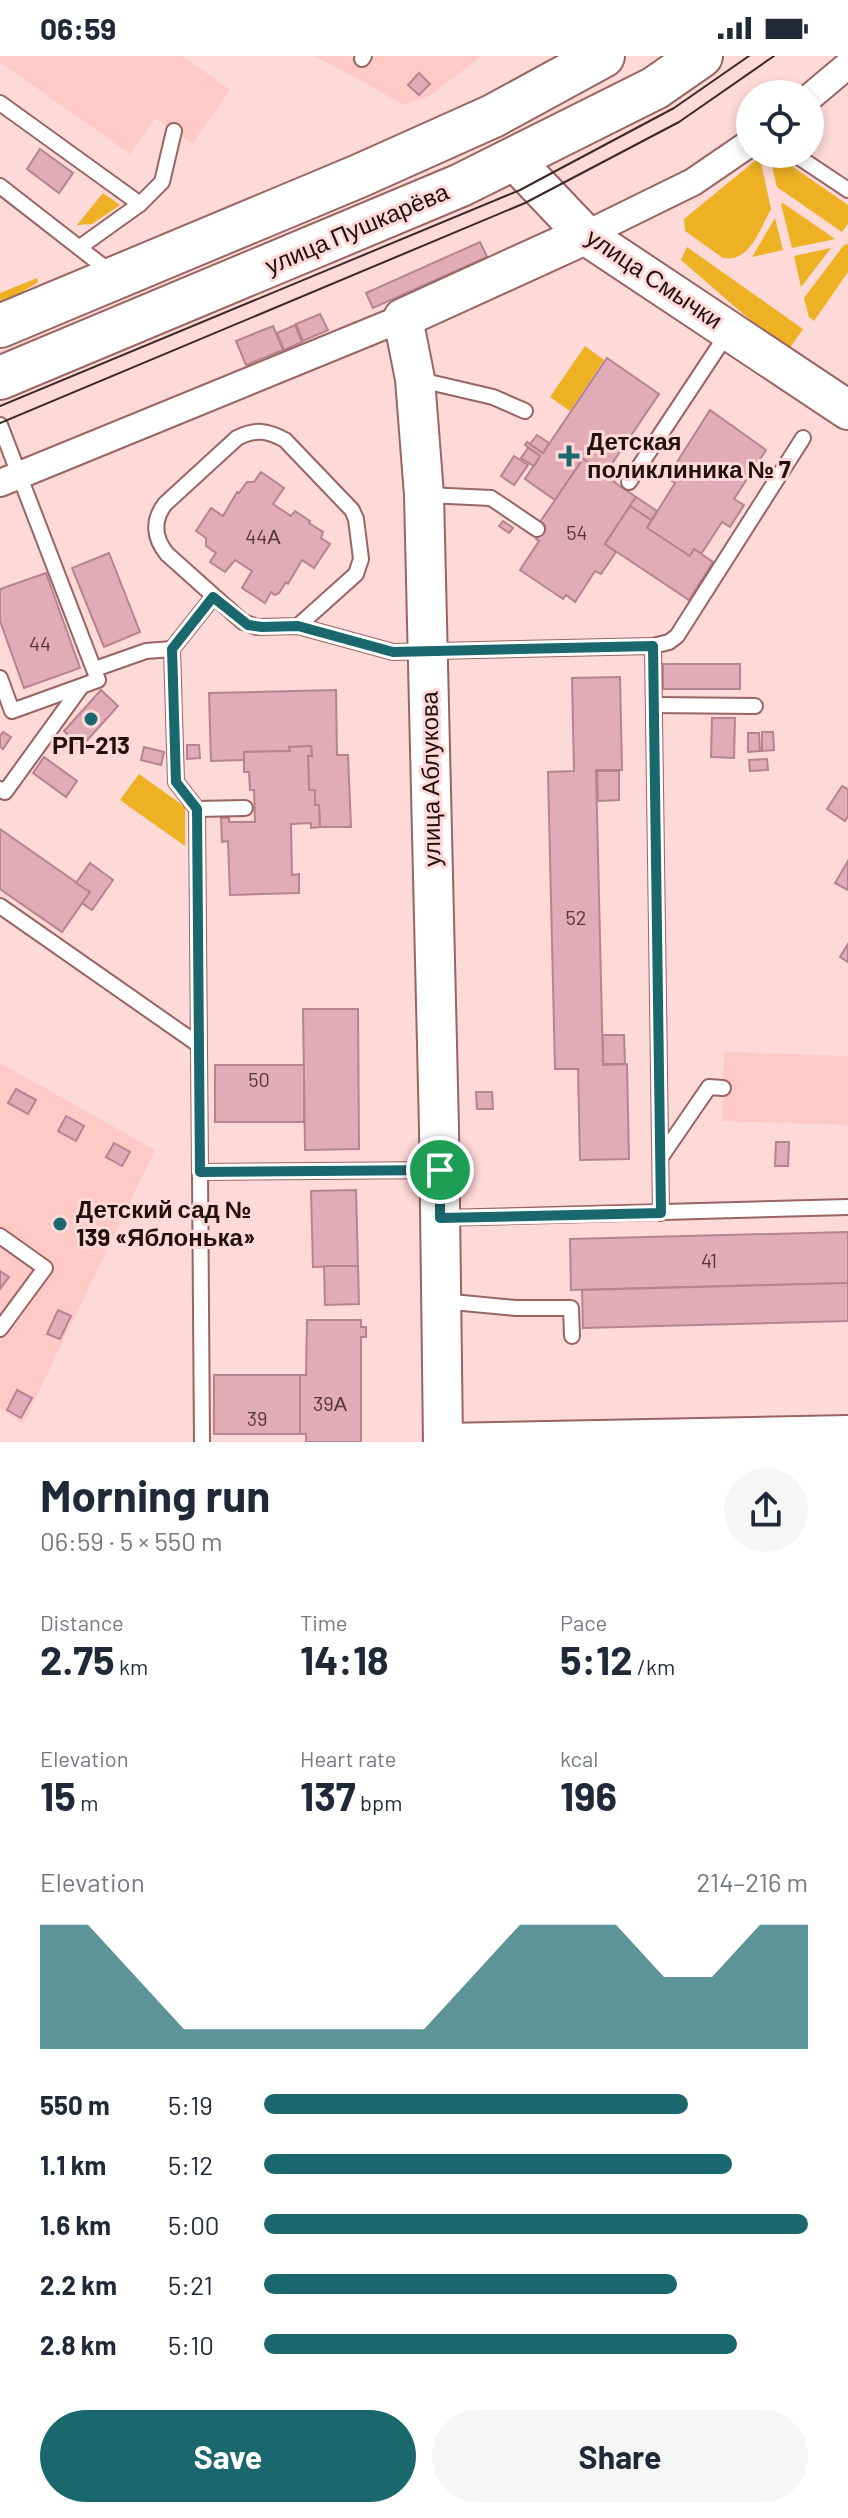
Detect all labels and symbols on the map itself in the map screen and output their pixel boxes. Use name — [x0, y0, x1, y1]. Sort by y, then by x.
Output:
street label: улица Пушкарёва — [260, 176, 453, 279]
street label: улица Смычки — [581, 221, 729, 334]
place label: Детская поликлиника № 7 — [587, 426, 791, 483]
marker: Детская поликлиника № 7 — [558, 445, 580, 467]
house number: 54 — [566, 520, 588, 544]
house number: 44А — [245, 524, 281, 548]
house number: 44 — [29, 631, 51, 655]
street label: улица Аблукова — [413, 690, 446, 867]
marker: РП-213 — [82, 710, 100, 728]
place label: РП-213 — [52, 730, 130, 759]
house number: 52 — [566, 905, 587, 929]
house number: 50 — [248, 1067, 270, 1091]
pin — [406, 1136, 474, 1204]
place label: Детский сад № 139 «Яблонька» — [76, 1194, 255, 1251]
marker: Детский сад № 139 «Яблонька» — [51, 1215, 69, 1233]
house number: 41 — [701, 1248, 717, 1272]
house number: 39А — [313, 1391, 348, 1415]
house number: 39 — [247, 1406, 267, 1430]

